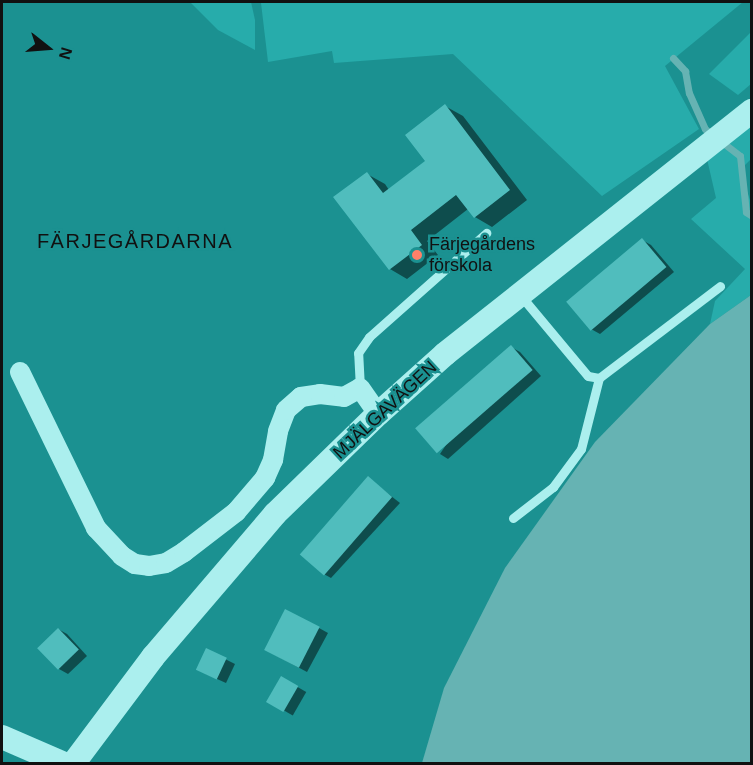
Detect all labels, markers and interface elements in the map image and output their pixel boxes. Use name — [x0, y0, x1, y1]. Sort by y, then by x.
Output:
north arrow — [18, 18, 78, 78]
text: N — [56, 45, 76, 61]
district label: FÄRJEGÅRDARNA — [37, 229, 233, 253]
place label: Färjegårdens förskola — [429, 234, 535, 276]
marker: Färjegårdens förskola — [410, 248, 424, 262]
street label: MJÄLGAVÄGEN — [329, 357, 441, 463]

